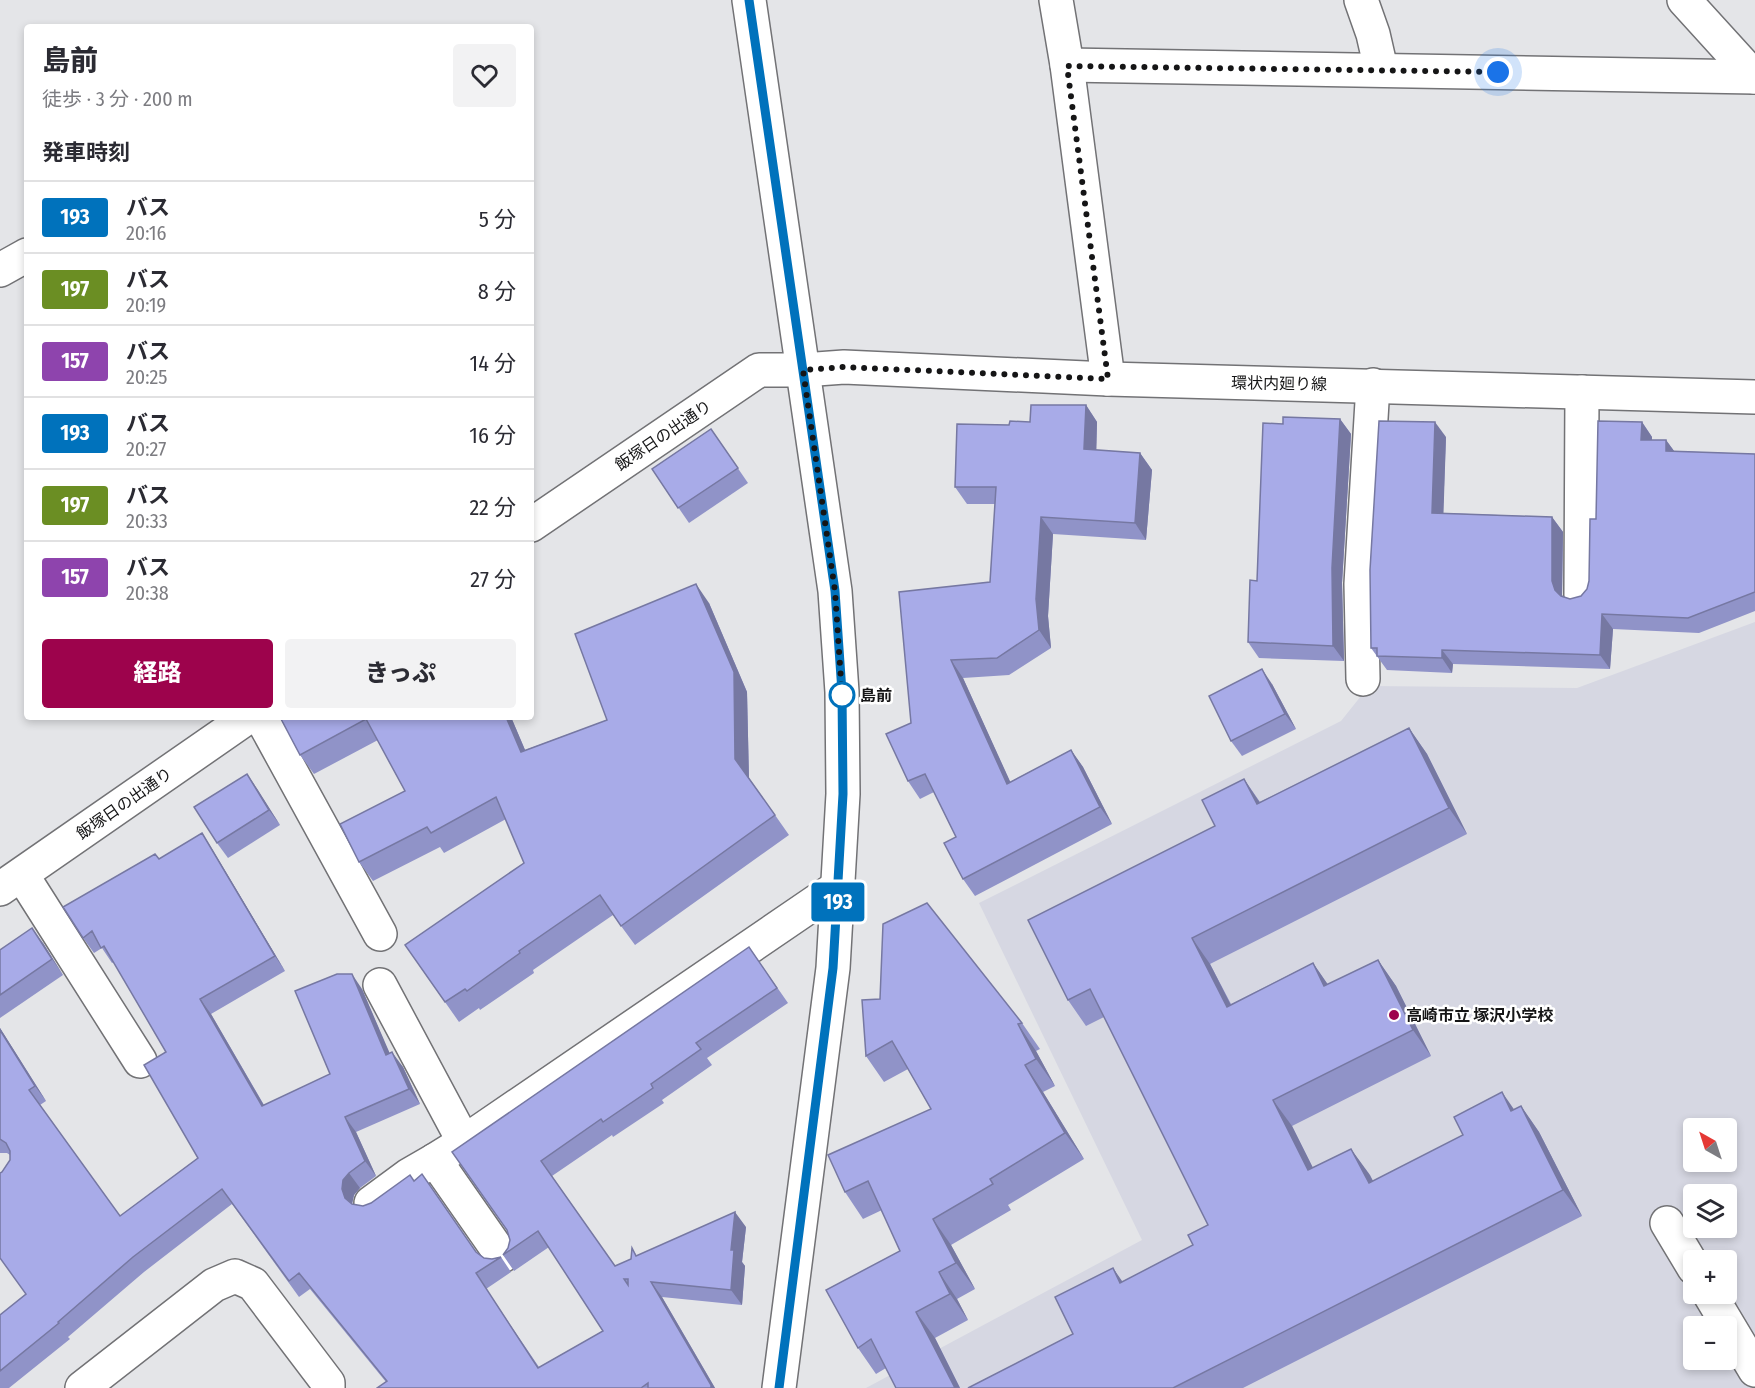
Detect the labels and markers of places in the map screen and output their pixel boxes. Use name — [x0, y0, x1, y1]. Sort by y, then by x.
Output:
marker: 島前 — [829, 682, 855, 708]
place label: 島前 — [860, 686, 892, 705]
place label: 高崎市立 塚沢小学校 — [1406, 1006, 1553, 1025]
marker: 高崎市立 塚沢小学校 — [1387, 1008, 1401, 1022]

